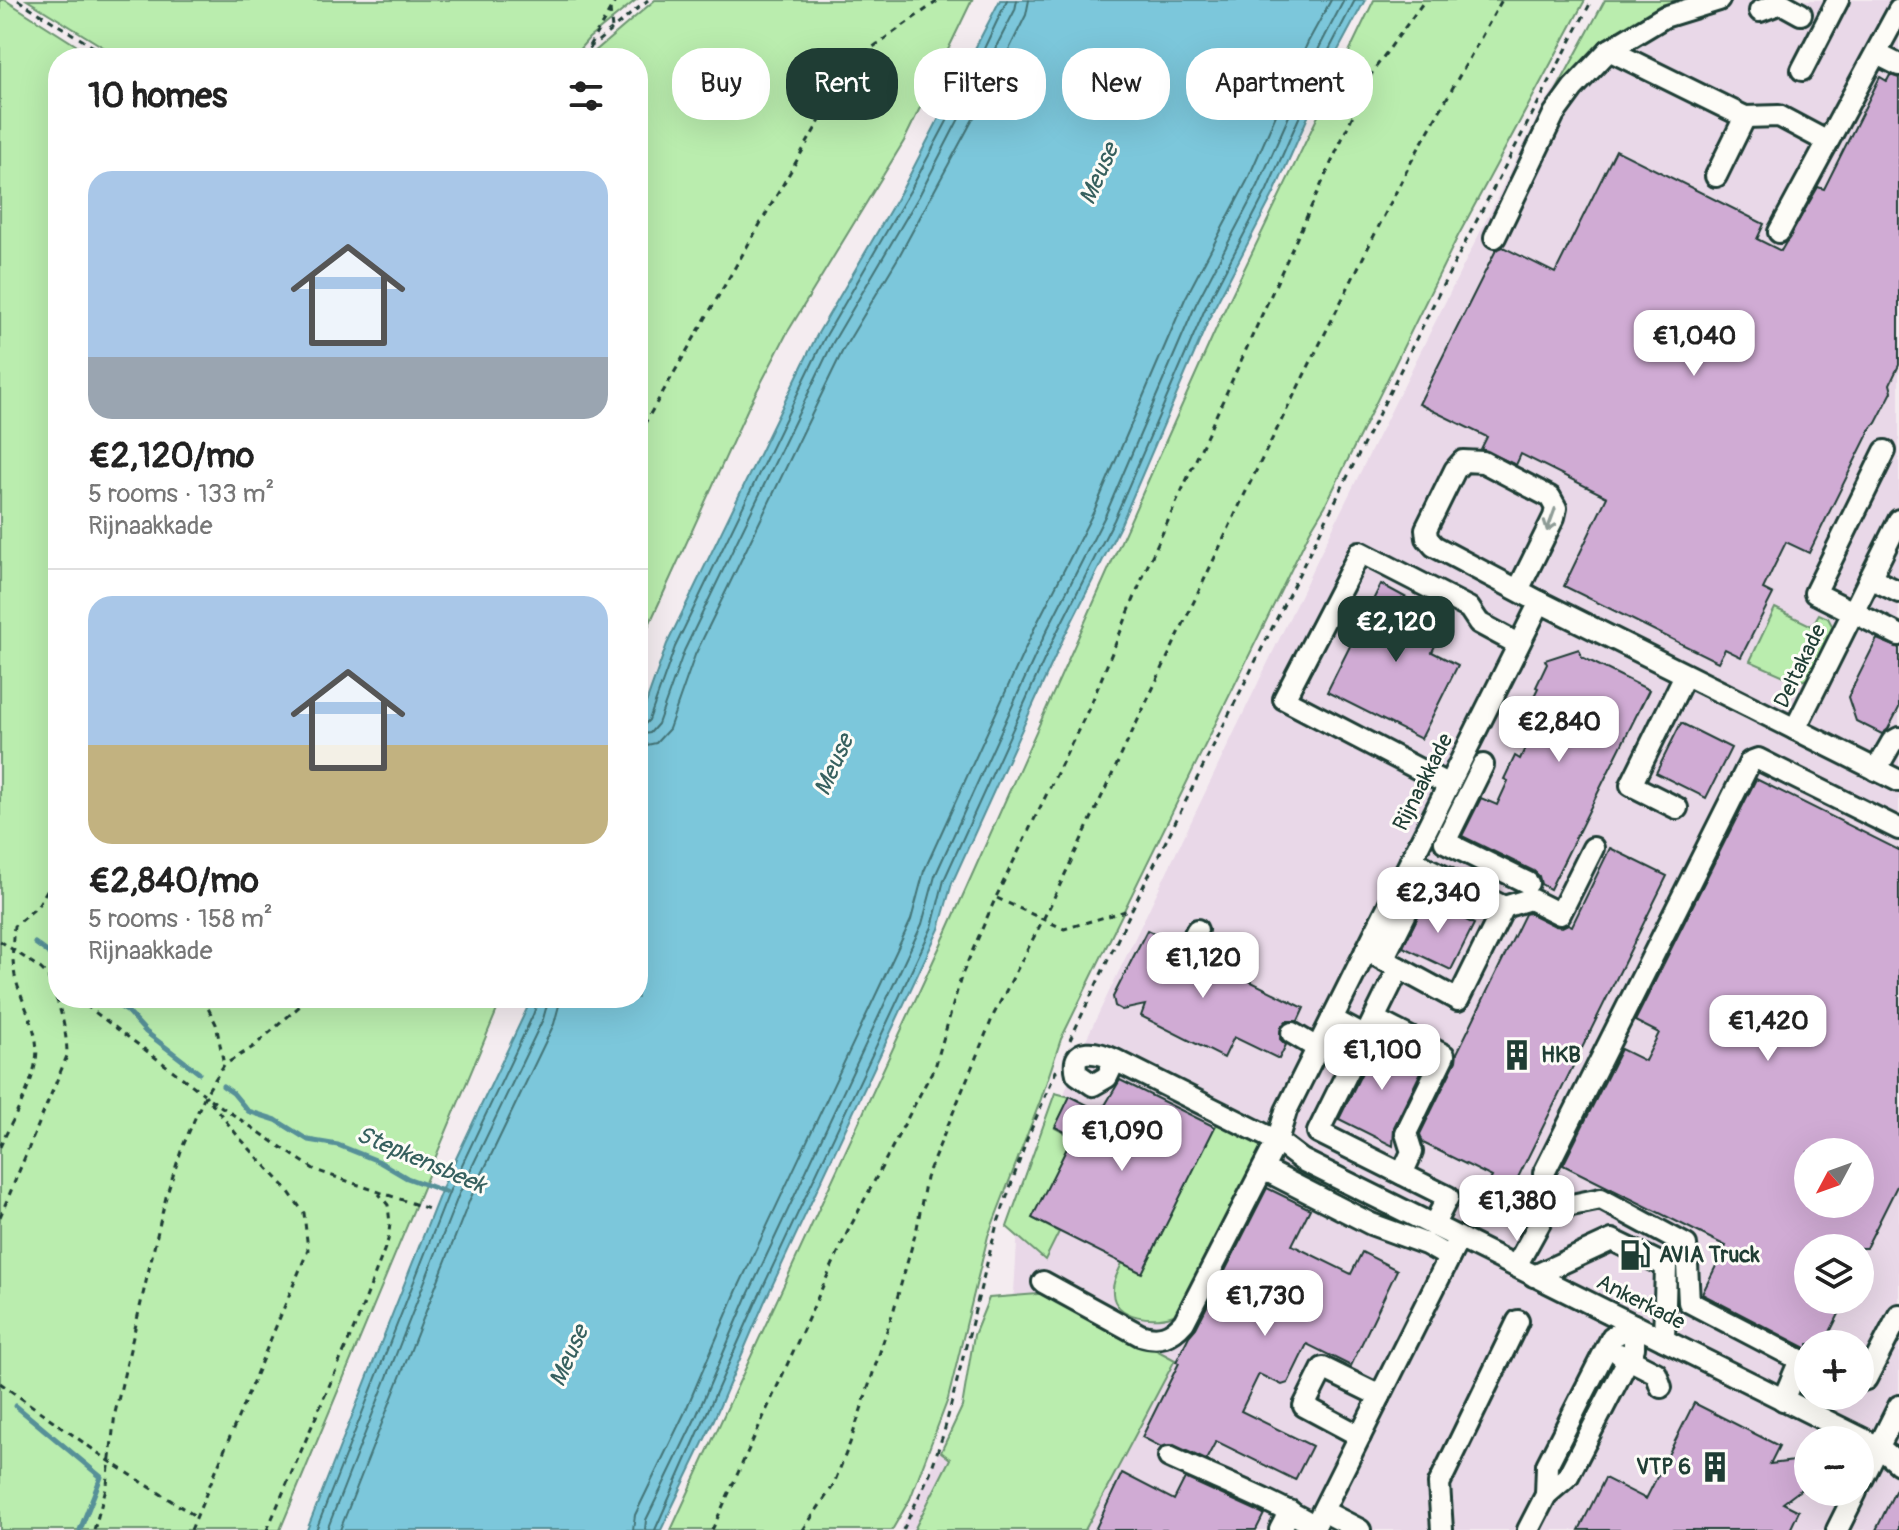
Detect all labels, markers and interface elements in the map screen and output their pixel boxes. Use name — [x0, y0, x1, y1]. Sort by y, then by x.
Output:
chip: Buy — [672, 48, 770, 120]
chip: Rent — [786, 48, 898, 120]
chip: Filters — [914, 48, 1046, 120]
chip: New — [1062, 48, 1170, 120]
chip: Apartment — [1186, 48, 1373, 120]
icon: filters — [564, 74, 608, 118]
text: 10 homes — [88, 75, 227, 118]
water label: Meuse — [1073, 137, 1126, 209]
icon: home — [276, 223, 420, 367]
pin: €1,040 — [1629, 310, 1759, 378]
text: €1,040 — [1652, 320, 1736, 352]
text: €2,120/mo — [88, 435, 254, 478]
text: 5 rooms · 133 m² — [88, 478, 274, 510]
one-way arrow — [1542, 507, 1557, 532]
text: Rijnaakkade — [88, 510, 213, 542]
pin: €2,120 — [1331, 596, 1461, 664]
text: €2,120 — [1356, 606, 1436, 638]
street label: Deltakade — [1768, 619, 1832, 713]
icon: home — [276, 648, 420, 792]
pin: €2,840 — [1494, 696, 1624, 764]
text: €2,840 — [1517, 706, 1601, 738]
water label: Meuse — [808, 728, 861, 800]
street label: Rijnaakkade — [1387, 729, 1459, 835]
text: €2,840/mo — [88, 860, 259, 903]
pin: €2,340 — [1373, 867, 1503, 935]
text: €2,340 — [1395, 877, 1481, 909]
text: 5 rooms · 158 m² — [88, 903, 273, 935]
pin: €1,120 — [1138, 932, 1268, 1000]
text: Rijnaakkade — [88, 935, 213, 967]
text: €1,120 — [1165, 942, 1241, 974]
pin: €1,420 — [1703, 995, 1833, 1063]
text: €1,420 — [1727, 1005, 1809, 1037]
pin: €1,100 — [1317, 1024, 1447, 1092]
text: €1,100 — [1342, 1034, 1422, 1066]
building icon: HKB — [1500, 1038, 1534, 1072]
place label: HKB — [1541, 1041, 1581, 1069]
pin: €1,090 — [1057, 1105, 1187, 1173]
text: €1,090 — [1081, 1115, 1163, 1147]
water label: Stepkensbeek — [352, 1120, 492, 1201]
north arrow — [1794, 1138, 1874, 1218]
map controls — [1794, 1138, 1874, 1506]
pin: €1,380 — [1452, 1175, 1582, 1243]
text: €1,380 — [1477, 1185, 1557, 1217]
button: layers — [1794, 1234, 1874, 1314]
fuel station icon: AVIA Truck — [1618, 1238, 1652, 1272]
place label: AVIA Truck — [1659, 1241, 1760, 1269]
street label: Ankerkade — [1592, 1268, 1690, 1336]
pin: €1,730 — [1200, 1270, 1330, 1338]
text: €1,730 — [1225, 1280, 1305, 1312]
water label: Meuse — [543, 1319, 596, 1391]
button: + — [1794, 1330, 1874, 1410]
button: − — [1794, 1426, 1874, 1506]
building icon: VTP 6 — [1698, 1450, 1732, 1484]
place label: VTP 6 — [1636, 1453, 1691, 1481]

